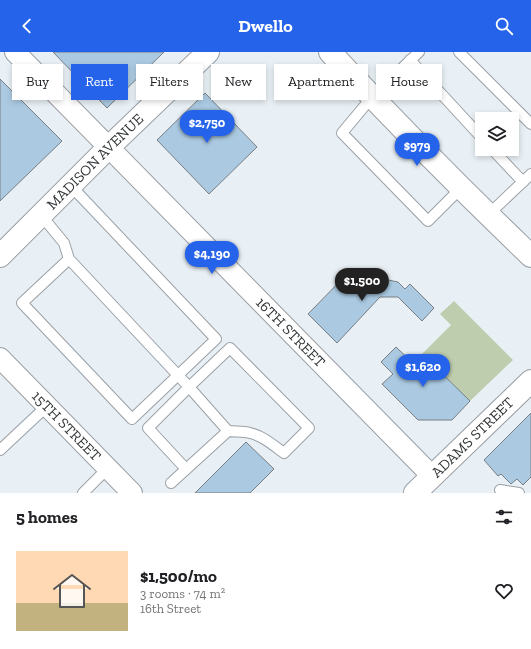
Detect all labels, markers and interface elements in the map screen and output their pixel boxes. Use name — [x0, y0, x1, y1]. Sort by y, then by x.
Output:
icon: back — [16, 15, 38, 37]
text: Dwello — [238, 15, 293, 37]
icon: search — [493, 15, 515, 37]
chip: Buy — [12, 64, 63, 100]
chip: Rent — [71, 64, 128, 100]
chip: Filters — [136, 64, 203, 100]
chip: New — [211, 64, 266, 100]
chip: Apartment — [274, 64, 368, 100]
chip: House — [376, 64, 442, 100]
street label: MADISON AVENUE — [43, 110, 147, 213]
pin: $2,750 — [174, 110, 240, 144]
map controls — [475, 112, 519, 156]
button: layers — [475, 112, 519, 156]
text: $2,750 — [189, 115, 225, 130]
pin: $979 — [393, 133, 441, 167]
text: $979 — [404, 138, 430, 153]
pin: $4,190 — [179, 241, 245, 275]
text: $4,190 — [194, 246, 230, 261]
pin: $1,500 — [329, 268, 395, 302]
text: $1,500 — [344, 273, 380, 288]
street label: 16TH STREET — [252, 293, 329, 371]
pin: $1,620 — [390, 354, 456, 388]
text: $1,620 — [405, 359, 441, 374]
street label: 15TH STREET — [28, 387, 105, 465]
street label: ADAMS STREET — [428, 394, 518, 481]
icon: filters — [493, 506, 515, 528]
text: 5 homes — [16, 507, 78, 527]
text: $1,500/mo — [140, 566, 217, 586]
icon: home — [48, 567, 96, 615]
icon: heart — [493, 580, 515, 602]
text: 3 rooms · 74 m² — [140, 586, 225, 601]
text: 16th Street — [140, 601, 201, 616]

